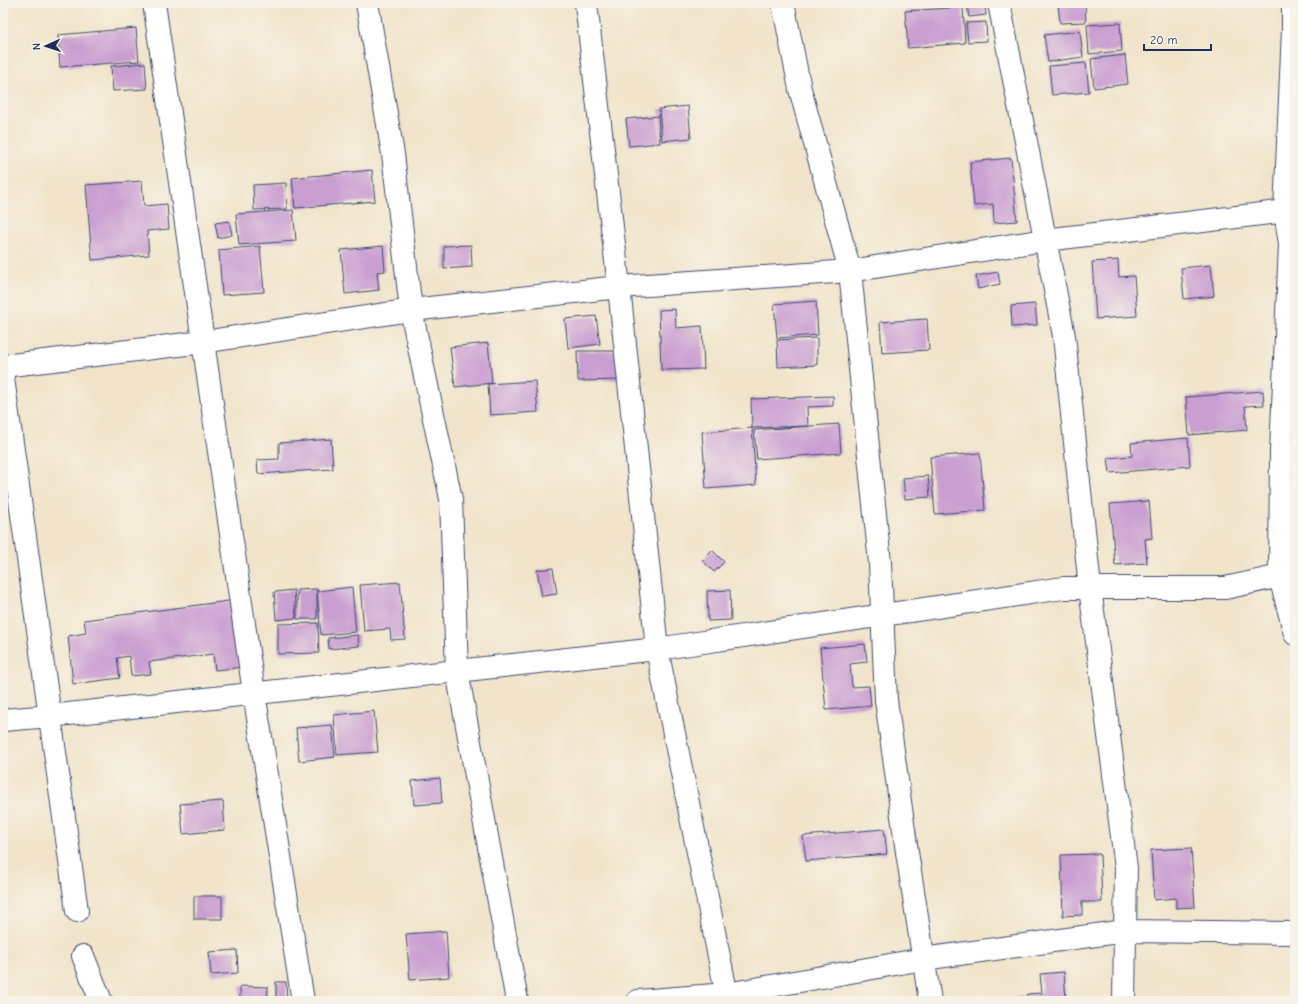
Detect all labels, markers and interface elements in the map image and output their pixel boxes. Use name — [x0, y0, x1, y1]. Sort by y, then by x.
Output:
north arrow — [26, 26, 66, 66]
scale bar — [1144, 26, 1211, 52]
text: 20 m — [1150, 33, 1178, 47]
text: N — [30, 43, 43, 50]

